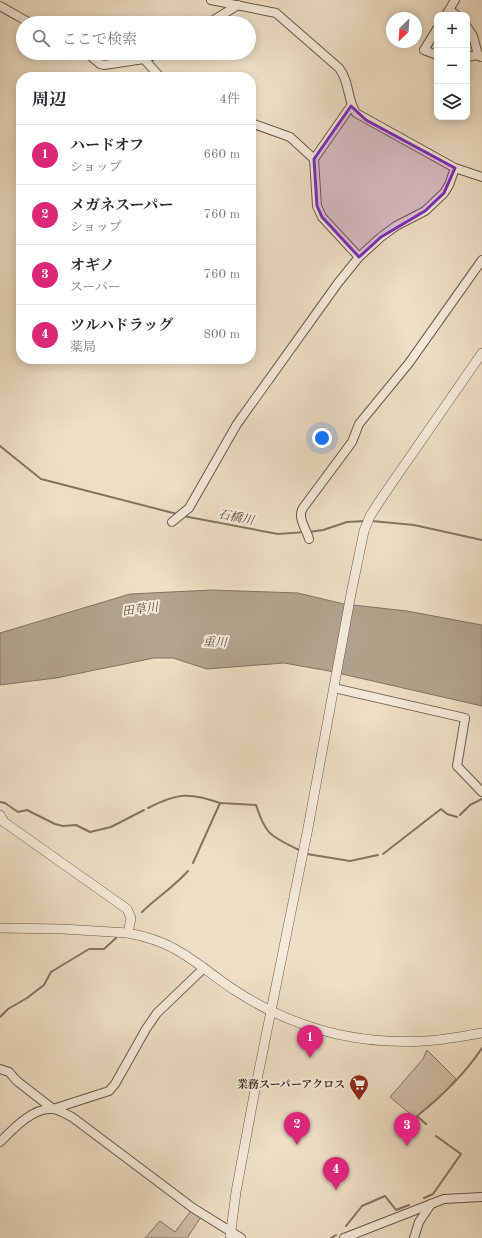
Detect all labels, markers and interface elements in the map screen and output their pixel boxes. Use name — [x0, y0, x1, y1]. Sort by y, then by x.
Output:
north arrow — [386, 12, 422, 48]
map controls — [434, 12, 470, 120]
button: + — [434, 12, 470, 48]
search box — [16, 16, 256, 60]
icon: search — [30, 27, 52, 49]
text: ここで検索 — [62, 33, 137, 48]
button: − — [434, 48, 470, 84]
button: layers — [434, 84, 470, 120]
text: 周辺 — [32, 92, 66, 109]
text: 4件 — [219, 93, 240, 106]
text: ハードオフ — [70, 139, 144, 154]
text: 1 — [41, 148, 49, 161]
text: 660 m — [203, 148, 240, 161]
text: ショップ — [70, 161, 122, 174]
text: メガネスーパー — [70, 199, 174, 214]
text: 2 — [41, 208, 49, 221]
text: 760 m — [203, 208, 240, 221]
text: ショップ — [70, 221, 122, 234]
text: オギノ — [70, 259, 115, 274]
text: 3 — [41, 268, 49, 281]
text: 760 m — [203, 268, 240, 281]
text: スーパー — [70, 281, 121, 294]
text: ツルハドラッグ — [70, 319, 173, 334]
text: 4 — [41, 328, 49, 341]
text: 800 m — [203, 328, 240, 341]
text: 薬局 — [70, 341, 96, 354]
your location — [312, 428, 332, 448]
water label: 石橋川 — [217, 507, 257, 528]
water label: 田草川 — [121, 600, 161, 618]
water label: 重川 — [203, 635, 229, 649]
pin: 1 — [297, 1025, 323, 1058]
supermarket icon: 業務スーパーアクロス — [348, 1073, 370, 1101]
place label: 業務スーパーアクロス — [237, 1078, 345, 1091]
pin: 2 — [284, 1112, 310, 1145]
pin: 3 — [394, 1113, 420, 1146]
pin: 4 — [323, 1157, 349, 1190]

